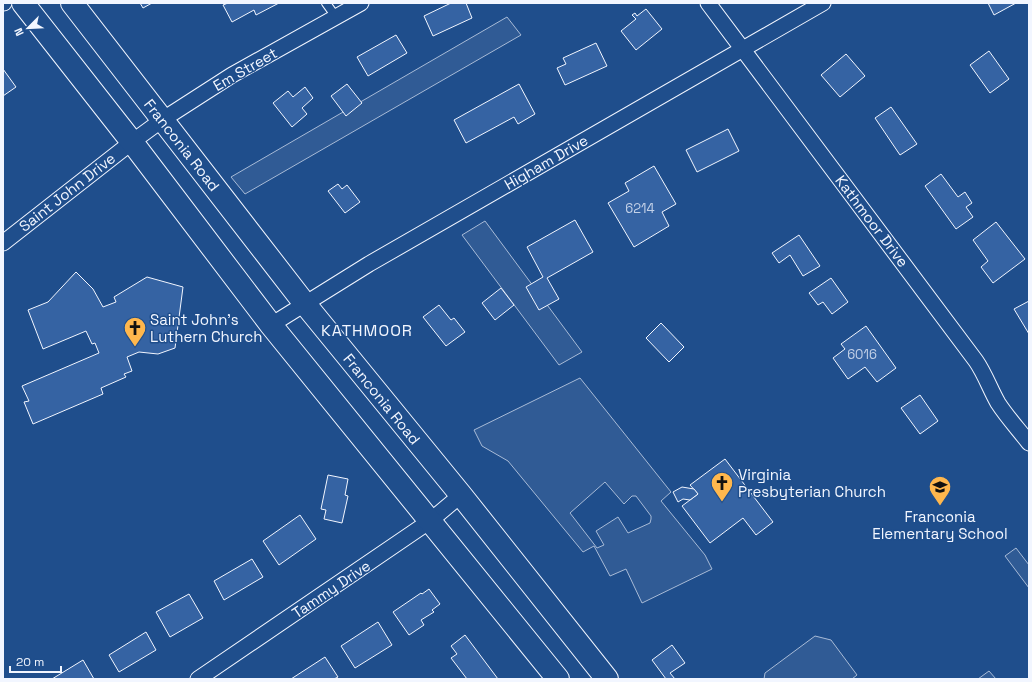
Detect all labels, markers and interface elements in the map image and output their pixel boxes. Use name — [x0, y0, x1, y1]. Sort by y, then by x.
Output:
north arrow — [8, 8, 48, 48]
text: N — [11, 26, 27, 38]
street label: Em Street — [209, 43, 281, 95]
street label: Franconia Road — [140, 95, 224, 195]
street label: Higham Drive — [501, 130, 591, 194]
street label: Saint John Drive — [15, 148, 119, 236]
street label: Kathmoor Drive — [831, 171, 913, 271]
house number: 6214 — [625, 200, 655, 217]
place label: Saint John's Luthern Church — [150, 310, 262, 346]
church icon: Saint John's Luthern Church — [122, 315, 148, 348]
district label: KATHMOOR — [321, 320, 413, 341]
house number: 6016 — [847, 346, 877, 363]
street label: Franconia Road — [339, 350, 425, 448]
place label: Virginia Presbyterian Church — [738, 465, 886, 501]
church icon: Virginia Presbyterian Church — [709, 470, 735, 503]
school or university icon: Franconia Elementary School — [927, 474, 953, 507]
place label: Franconia Elementary School — [872, 507, 1008, 543]
street label: Tammy Drive — [288, 556, 374, 622]
scale bar — [10, 648, 61, 674]
text: 20 m — [16, 654, 44, 670]

